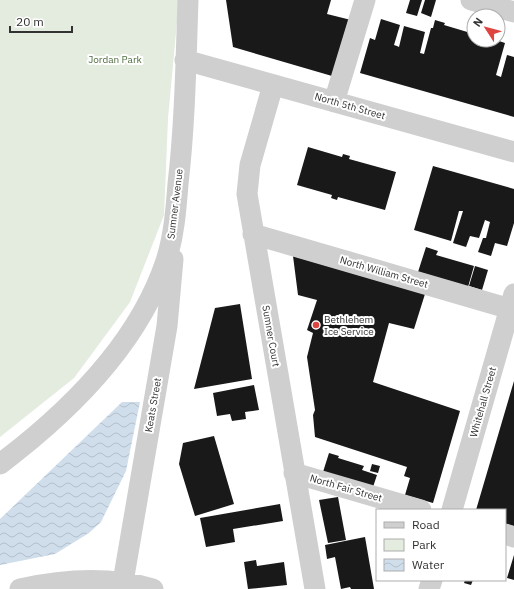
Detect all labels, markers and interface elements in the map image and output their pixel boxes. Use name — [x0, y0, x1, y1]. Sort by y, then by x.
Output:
scale bar — [10, 8, 72, 34]
north arrow — [466, 8, 506, 48]
text: 20 m — [16, 14, 44, 29]
text: N — [470, 15, 486, 29]
park label: Jordan Park — [88, 53, 143, 66]
street label: North 5th Street — [313, 90, 387, 122]
street label: Sumner Avenue — [164, 168, 186, 240]
street label: North William Street — [338, 253, 430, 291]
street label: Sumner Court — [259, 304, 283, 368]
place label: Bethlehem Ice Service — [324, 313, 374, 338]
marker: Bethlehem Ice Service — [311, 320, 321, 330]
street label: Whitehall Street — [467, 365, 499, 439]
street label: Keats Street — [142, 376, 164, 433]
street label: North Fair Street — [308, 471, 384, 505]
legend — [376, 509, 506, 581]
text: Road — [412, 517, 440, 532]
text: Park — [412, 537, 437, 552]
text: Water — [412, 557, 445, 572]

